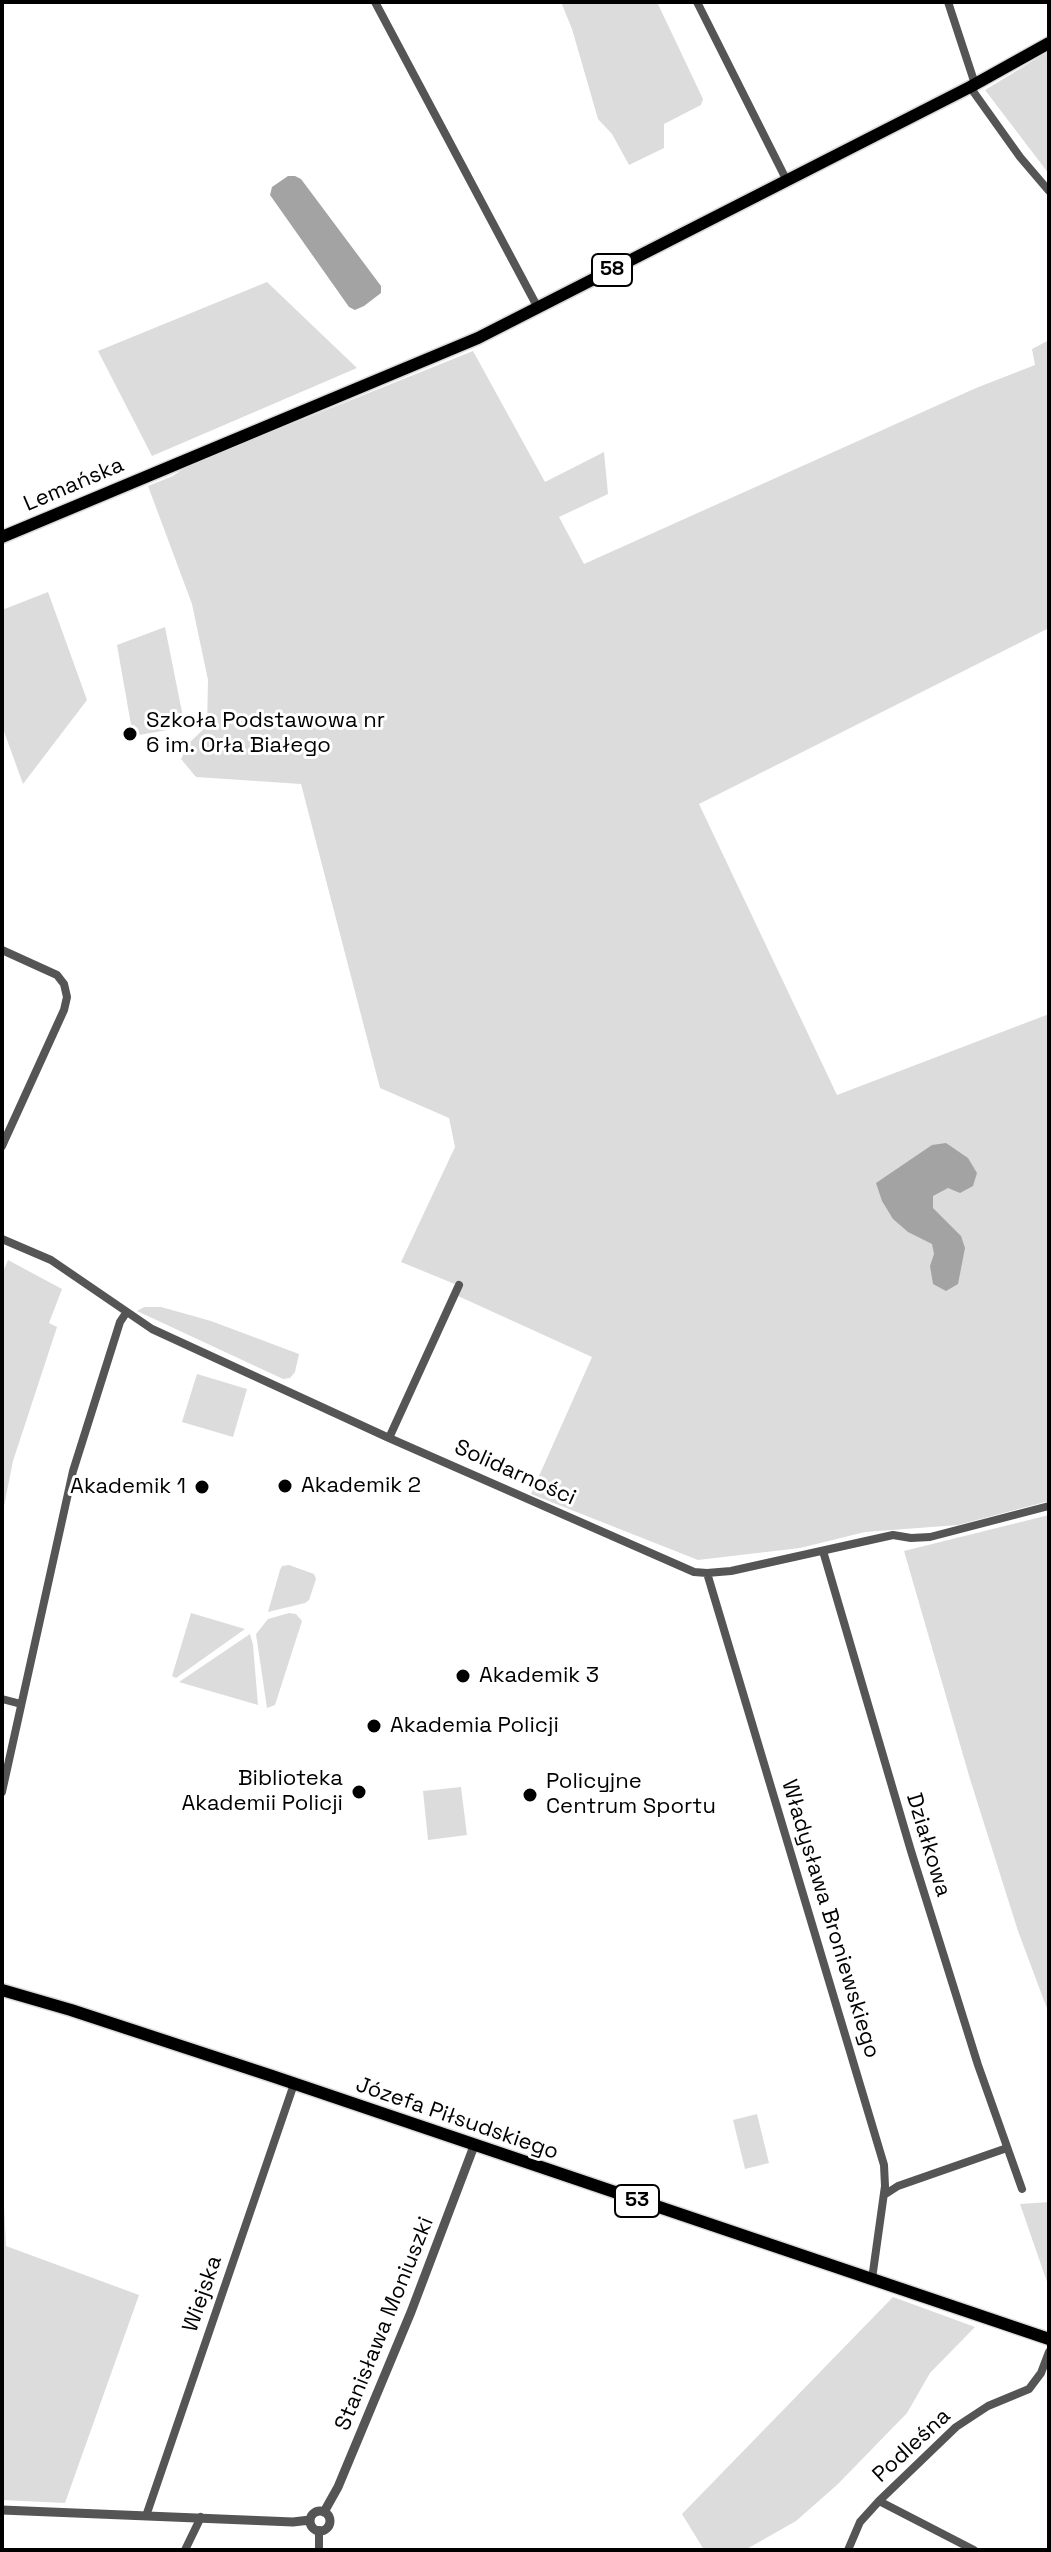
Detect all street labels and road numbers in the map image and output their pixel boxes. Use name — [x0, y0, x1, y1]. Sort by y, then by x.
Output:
road number: 58 — [592, 254, 632, 286]
street label: Lemańska — [20, 452, 128, 518]
street label: Solidarności — [450, 1434, 580, 1512]
street label: Władysława Broniewskiego — [775, 1777, 885, 2061]
street label: Działkowa — [900, 1790, 956, 1900]
street label: Józefa Piłsudskiego — [352, 2072, 562, 2166]
road number: 53 — [615, 2185, 659, 2217]
street label: Stanisława Moniuszki — [330, 2213, 440, 2435]
street label: Wiejska — [178, 2252, 228, 2336]
street label: Podleśna — [868, 2403, 956, 2489]

